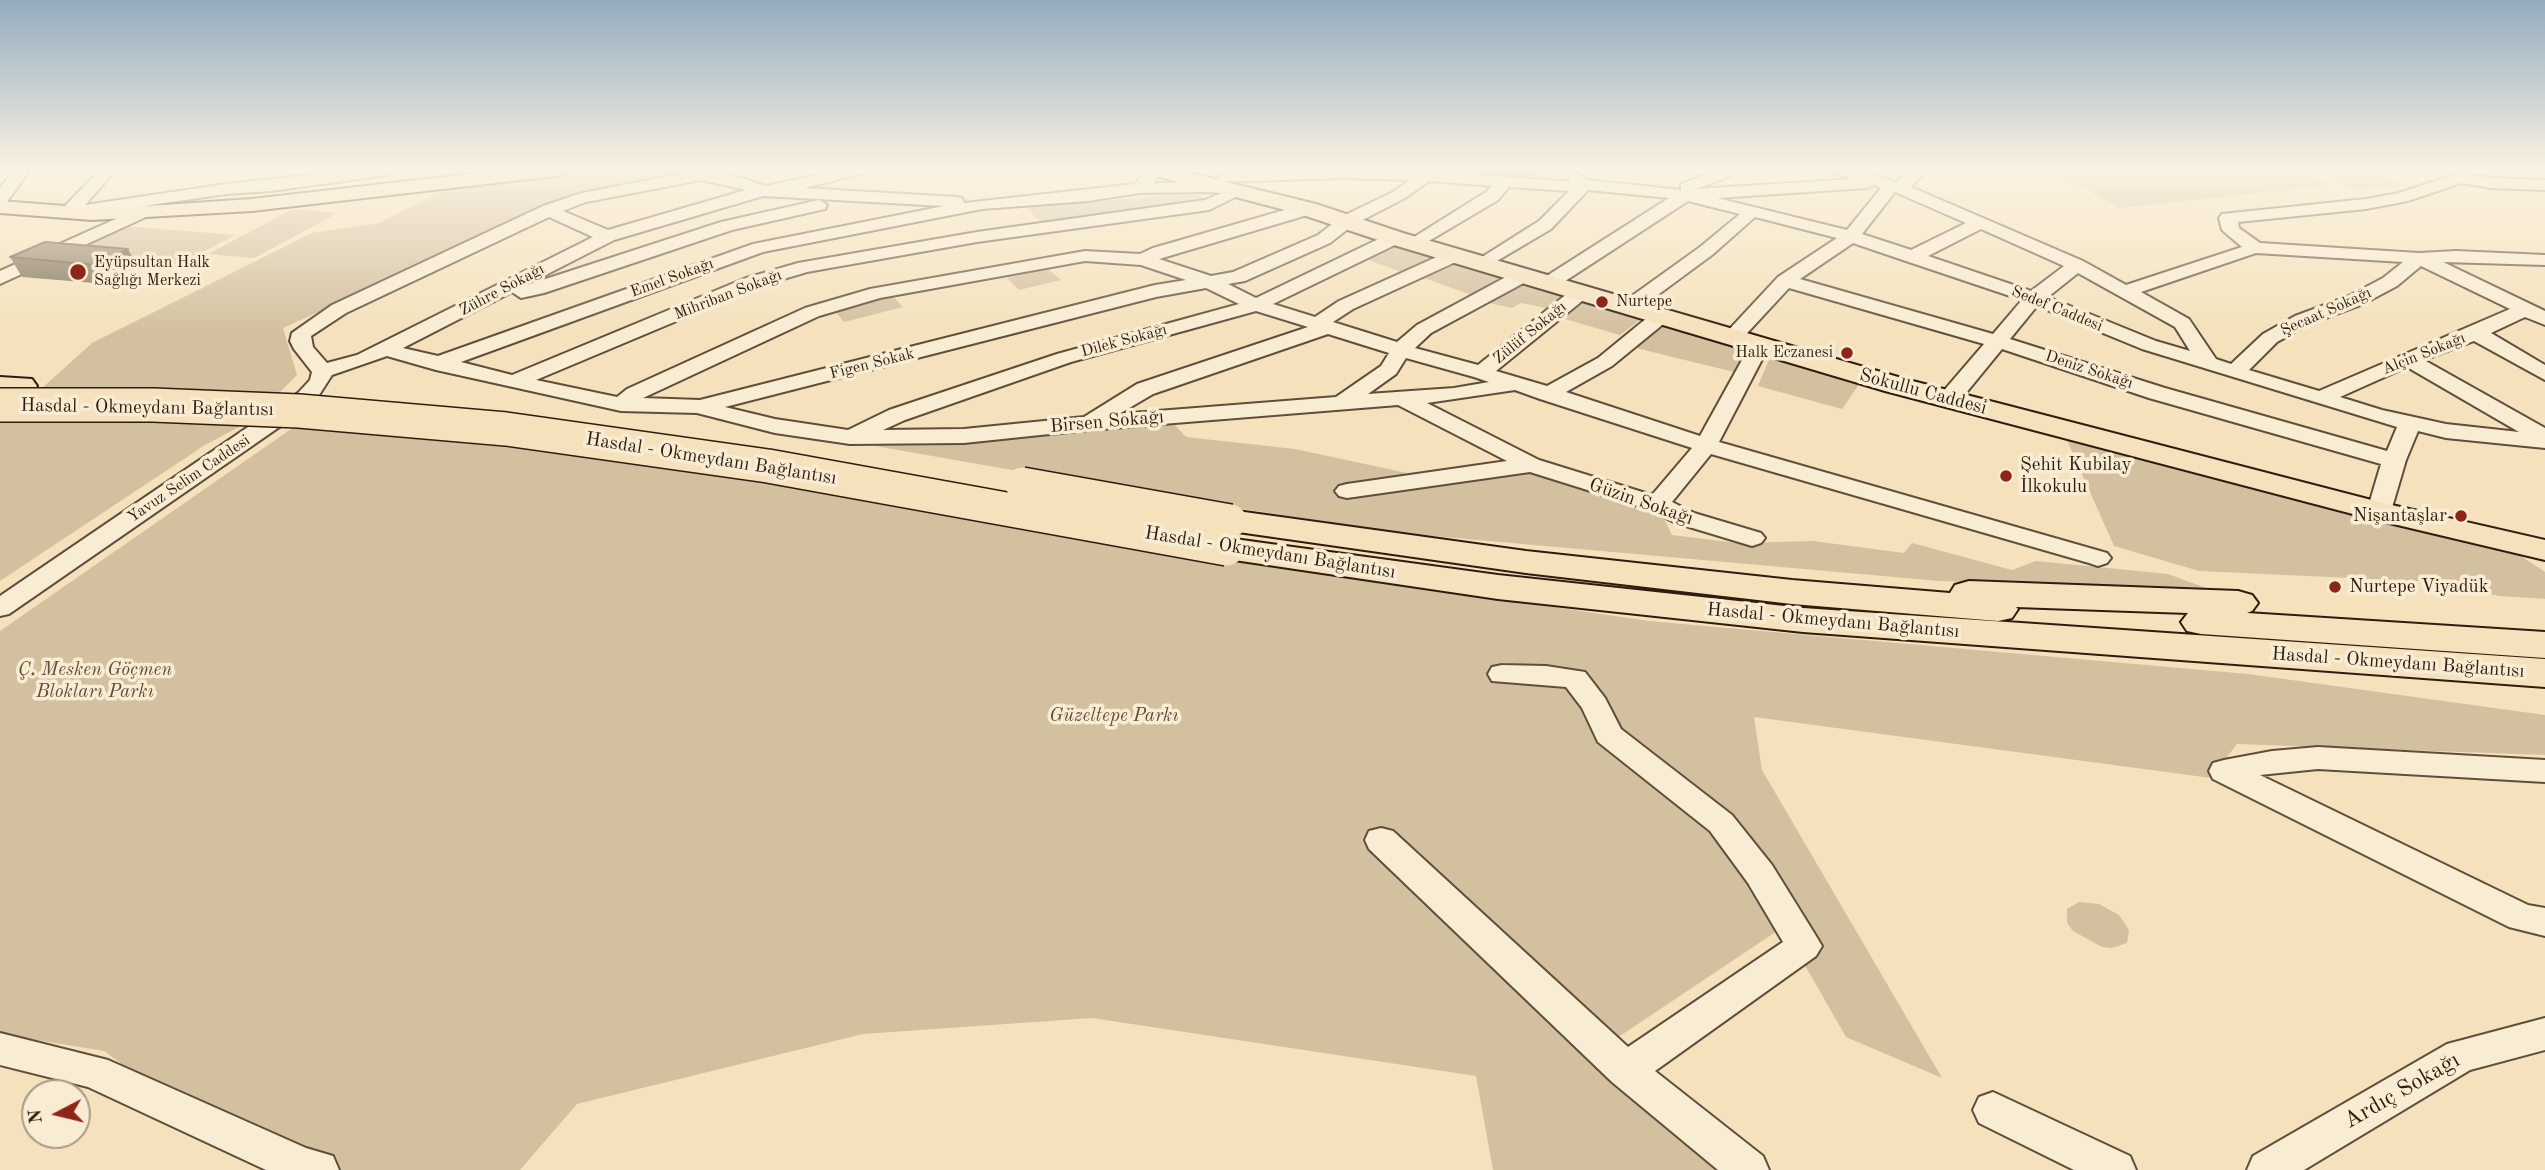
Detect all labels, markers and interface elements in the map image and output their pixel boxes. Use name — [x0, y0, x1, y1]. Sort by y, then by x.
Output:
place label: Eyüpsultan Halk Sağlığı Merkezi — [94, 253, 210, 291]
street label: Emel Sokağı — [628, 254, 716, 302]
street label: Zühre Sokağı — [456, 260, 548, 320]
marker: Eyüpsultan Halk Sağlığı Merkezi — [68, 262, 88, 282]
street label: Mihriban Sokağı — [672, 266, 784, 324]
street label: Sedef Caddesi — [2009, 282, 2105, 336]
street label: Şecaat Sokağı — [2278, 283, 2374, 341]
place label: Nurtepe — [1616, 292, 1672, 312]
marker: Nurtepe — [1594, 294, 1610, 310]
street label: Zülüf Sokağı — [1490, 298, 1570, 368]
street label: Dilek Sokağı — [1079, 320, 1169, 362]
street label: Alçin Sokağı — [2380, 329, 2468, 379]
place label: Halk Eczanesi — [1735, 343, 1833, 363]
street label: Figen Sokak — [828, 344, 916, 384]
marker: Halk Eczanesi — [1839, 345, 1855, 361]
street label: Deniz Sokağı — [2043, 347, 2135, 393]
street label: Sokullu Caddesi — [1857, 364, 1989, 420]
street label: Hasdal - Okmeydanı Bağlantısı — [20, 394, 274, 422]
street label: Birsen Sokağı — [1049, 406, 1165, 438]
street label: Hasdal - Okmeydanı Bağlantısı — [584, 428, 838, 490]
street label: Yavuz Selim Caddesi — [124, 431, 254, 527]
place label: Şehit Kubilay İlkokulu — [2020, 454, 2132, 498]
marker: Şehit Kubilay İlkokulu — [1998, 468, 2014, 484]
street label: Güzin Sokağı — [1586, 474, 1696, 530]
place label: Nişantaşlar — [2353, 505, 2447, 527]
marker: Nişantaşlar — [2453, 508, 2469, 524]
street label: Hasdal - Okmeydanı Bağlantısı — [1143, 522, 1397, 584]
place label: Nurtepe Viyadük — [2349, 576, 2489, 598]
marker: Nurtepe Viyadük — [2327, 579, 2343, 595]
street label: Hasdal - Okmeydanı Bağlantısı — [1706, 599, 1960, 643]
street label: Hasdal - Okmeydanı Bağlantısı — [2271, 643, 2525, 683]
park label: Ç. Mesken Göçmen Blokları Parkı — [18, 659, 172, 703]
park label: Güzeltepe Parkı — [1049, 705, 1179, 727]
street label: Ardıç Sokağı — [2339, 1047, 2465, 1135]
north arrow — [21, 1079, 91, 1149]
text: N — [26, 1108, 47, 1125]

